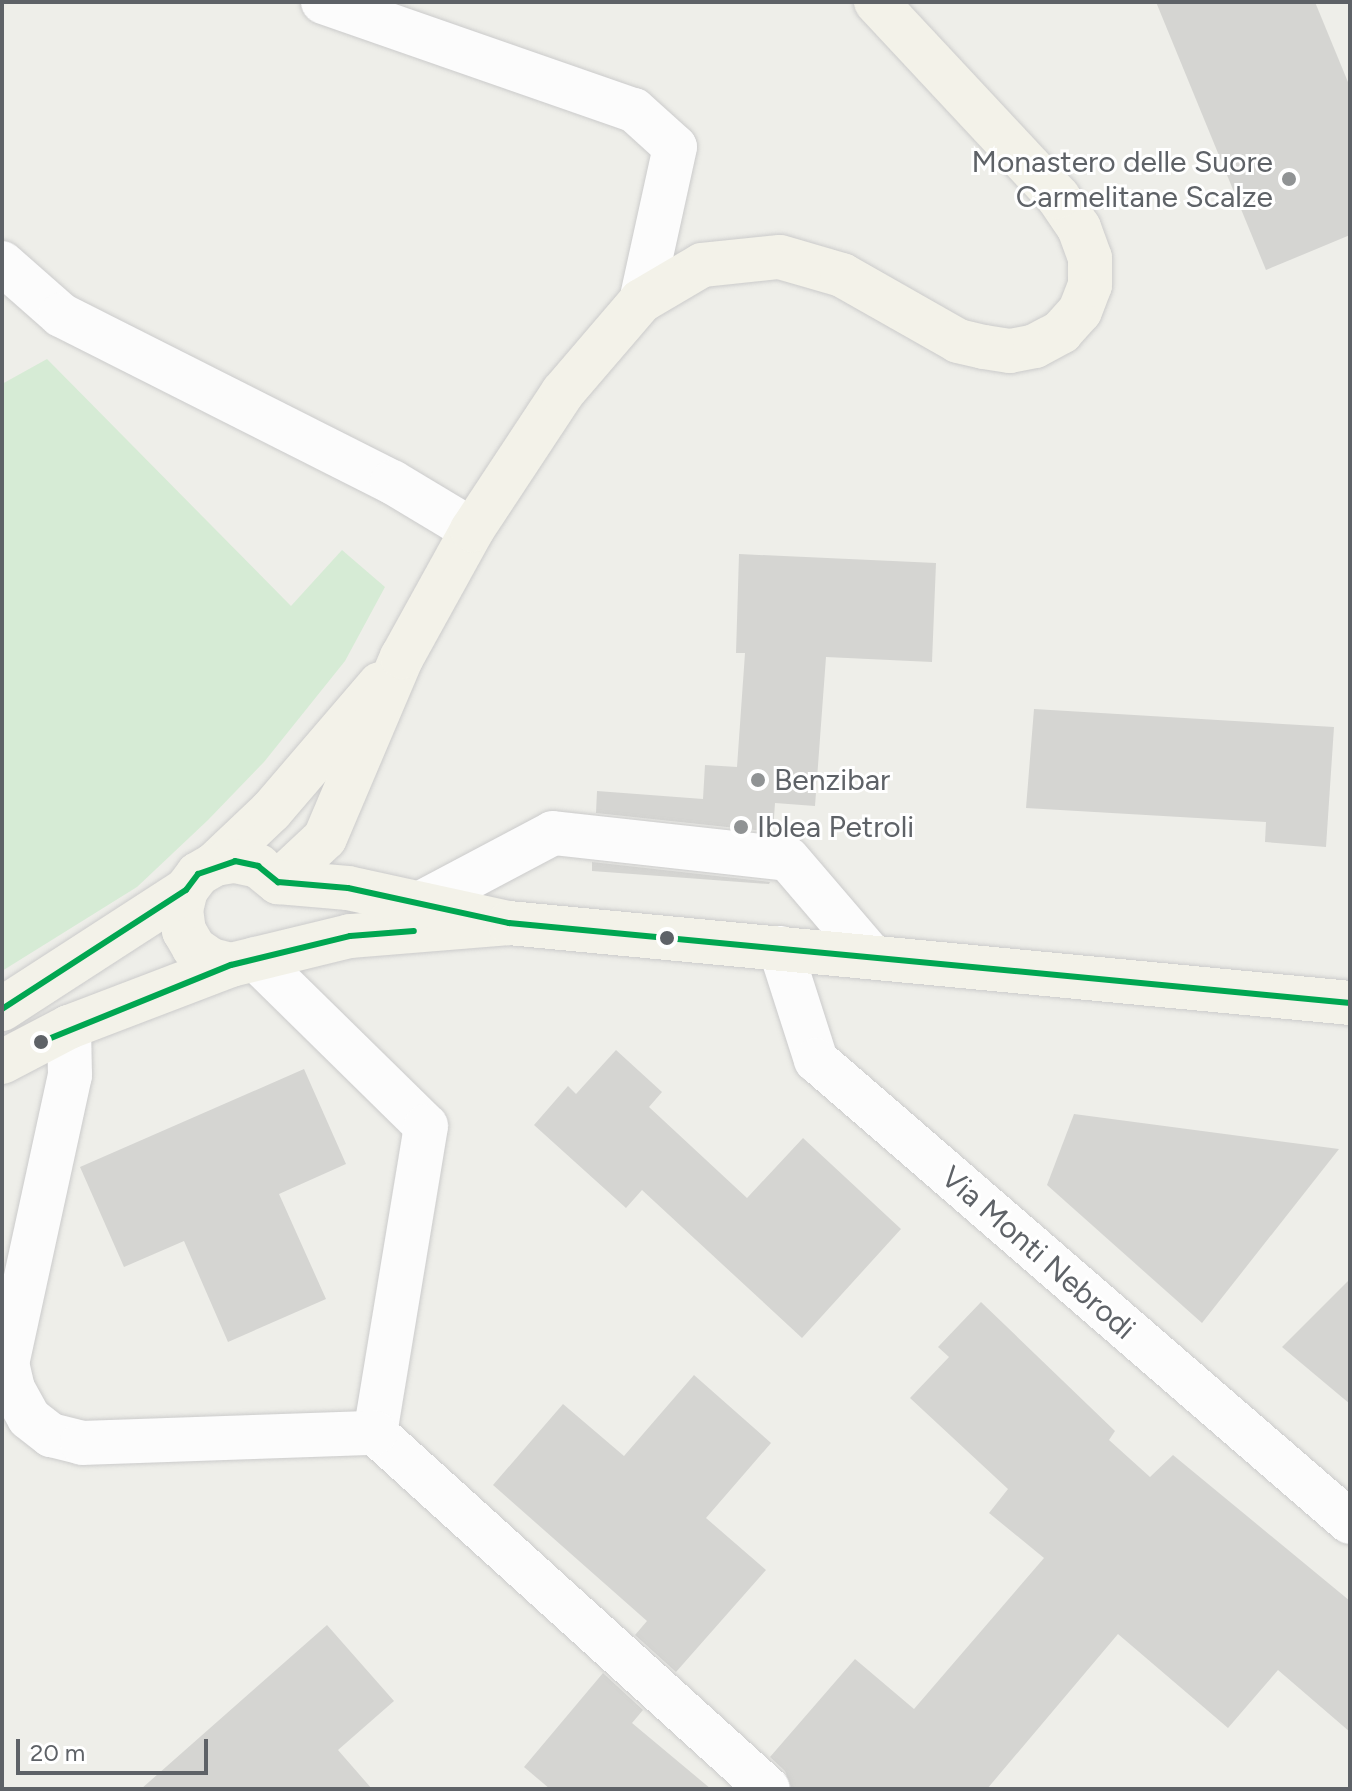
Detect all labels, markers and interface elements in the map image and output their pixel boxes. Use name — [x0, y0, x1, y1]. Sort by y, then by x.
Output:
place label: Monastero delle Suore Carmelitane Scalze — [972, 144, 1273, 214]
marker: Monastero delle Suore Carmelitane Scalze — [1280, 170, 1298, 188]
place label: Benzibar — [774, 762, 890, 798]
marker: Benzibar — [749, 771, 767, 789]
place label: Iblea Petroli — [757, 809, 914, 845]
marker: Iblea Petroli — [732, 818, 750, 836]
unlabelled marker — [659, 930, 675, 946]
unlabelled marker — [33, 1034, 49, 1050]
street label: Via Monti Nebrodi — [934, 1159, 1142, 1347]
scale bar — [20, 1723, 212, 1773]
text: 20 m — [30, 1738, 85, 1767]

